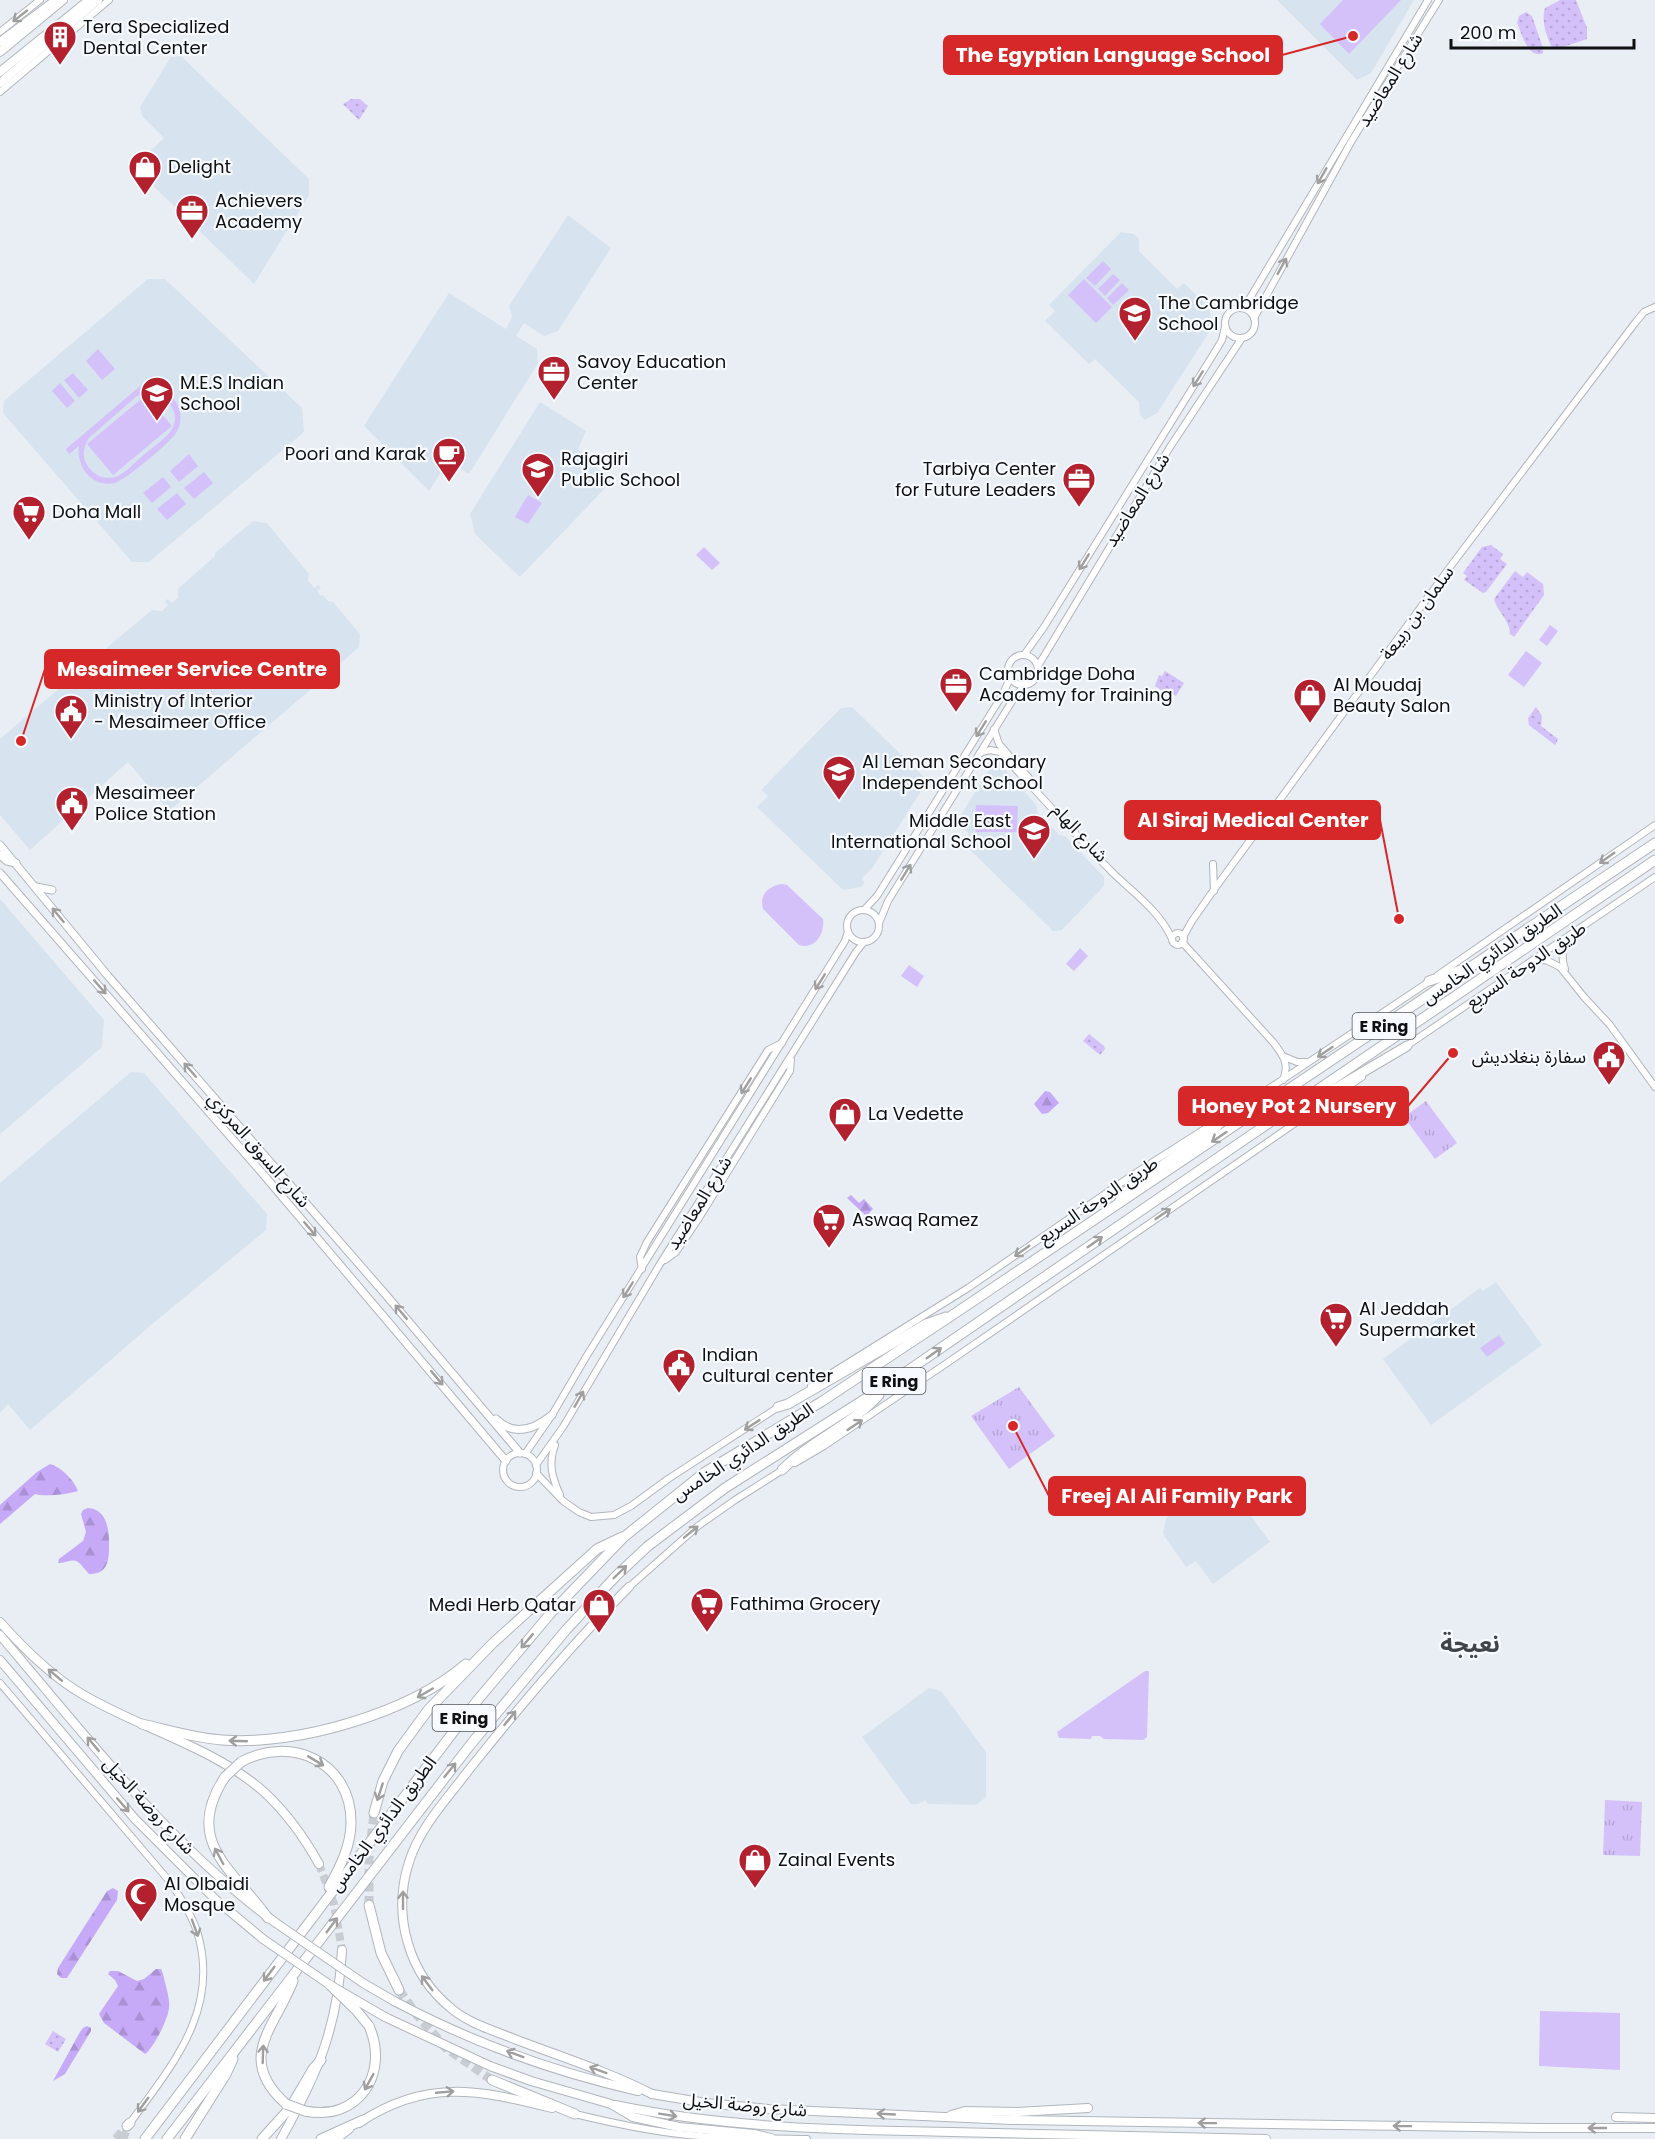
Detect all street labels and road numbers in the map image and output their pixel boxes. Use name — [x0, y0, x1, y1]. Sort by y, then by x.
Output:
street label: شارع المعاضيد — [1351, 28, 1430, 133]
street label: شارع المعاضيد — [1098, 448, 1177, 553]
street label: سلمان بن ربيعة — [1374, 561, 1459, 665]
street label: شارع الهام — [1045, 798, 1114, 869]
street label: الطريق الدائري الخامس — [1417, 897, 1567, 1011]
street label: طريق الدوحة السريع — [1461, 915, 1592, 1016]
road number: E Ring — [1352, 1013, 1416, 1039]
street label: شارع السوق المركزي — [201, 1087, 317, 1214]
street label: طريق الدوحة السريع — [1033, 1150, 1164, 1251]
street label: شارع المعاضيد — [660, 1151, 739, 1256]
road number: E Ring — [862, 1368, 926, 1394]
street label: الطريق الدائري الخامس — [667, 1396, 819, 1508]
road number: E Ring — [432, 1705, 496, 1731]
street label: الطريق الدائري الخامس — [323, 1751, 443, 1898]
street label: شارع روضة الخيل — [96, 1752, 201, 1861]
street label: شارع روضة الخيل — [682, 2087, 808, 2124]

